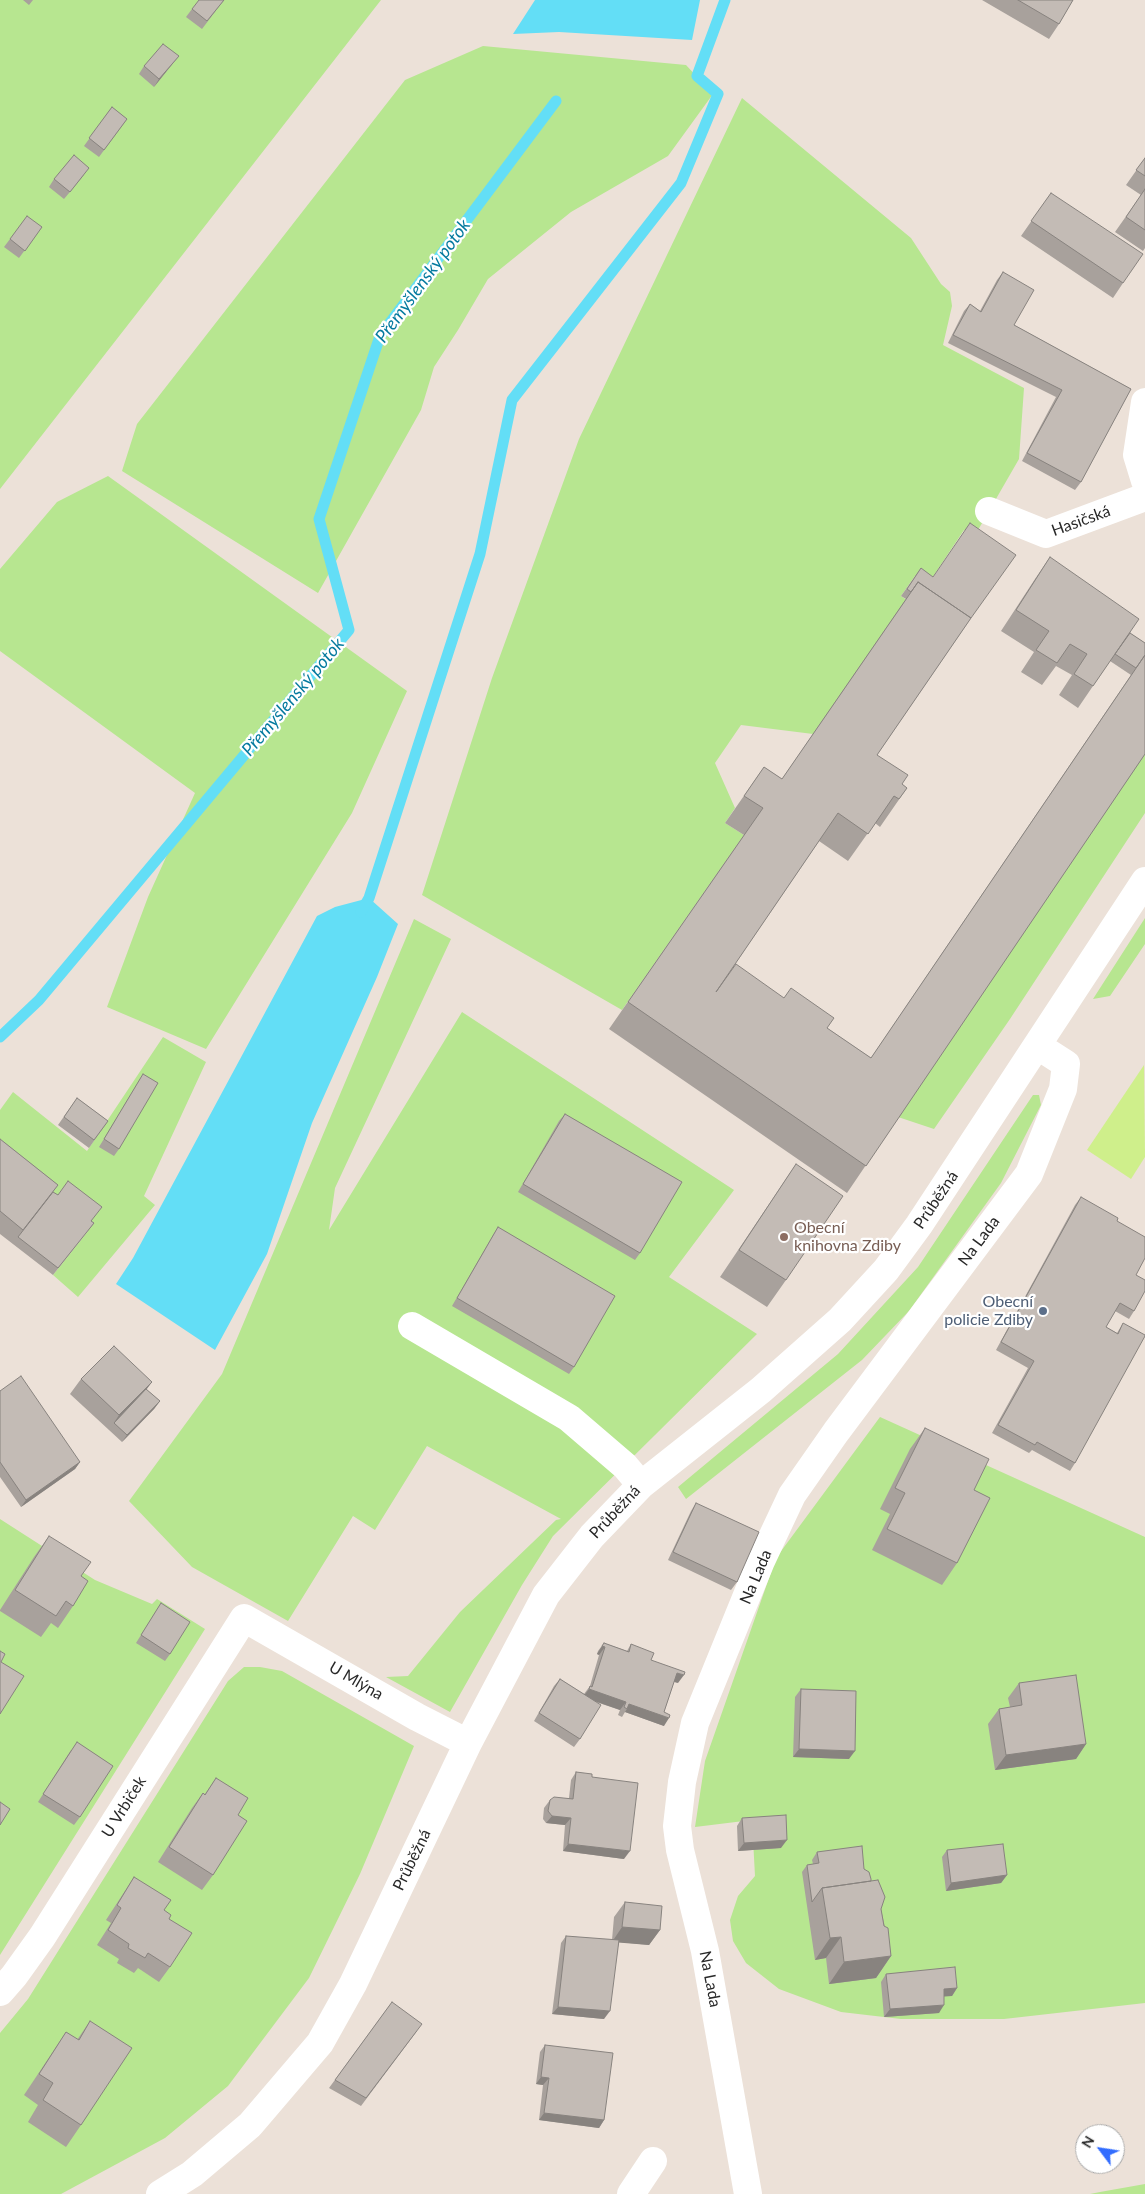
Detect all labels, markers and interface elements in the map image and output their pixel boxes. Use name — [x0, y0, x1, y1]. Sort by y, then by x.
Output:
water label: Přemyšlenský potok — [371, 215, 475, 347]
street label: Hasičská — [1049, 501, 1113, 541]
water label: Přemyšlenský potok — [237, 634, 349, 760]
street label: Průběžná — [910, 1167, 962, 1233]
street label: Na Lada — [954, 1212, 1004, 1270]
place label: Obecní knihovna Zdiby — [794, 1218, 901, 1256]
marker: Obecní knihovna Zdiby — [778, 1231, 790, 1243]
place label: Obecní policie Zdiby — [944, 1292, 1033, 1330]
marker: Obecní policie Zdiby — [1037, 1305, 1049, 1317]
street label: Průběžná — [586, 1481, 644, 1543]
street label: Na Lada — [736, 1547, 776, 1607]
street label: U Mlýna — [325, 1658, 387, 1704]
street label: U Vrbiček — [98, 1773, 150, 1841]
street label: Průběžná — [389, 1826, 435, 1894]
street label: Na Lada — [695, 1949, 725, 2009]
north arrow — [1075, 2124, 1125, 2174]
text: N — [1078, 2133, 1098, 2151]

